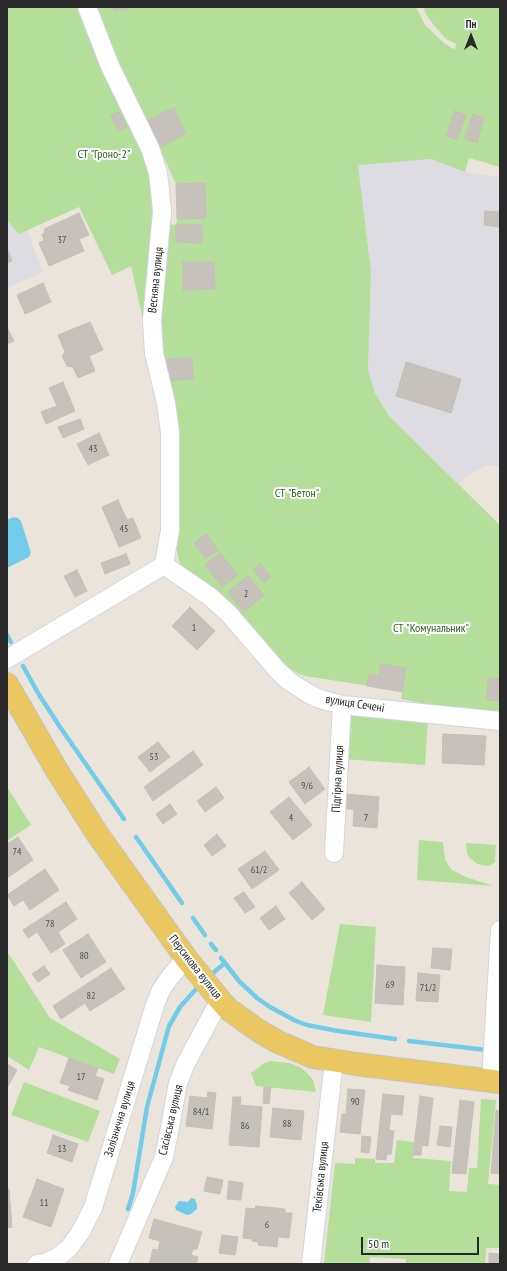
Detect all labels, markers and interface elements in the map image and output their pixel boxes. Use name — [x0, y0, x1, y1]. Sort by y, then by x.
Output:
north arrow — [451, 16, 491, 56]
text: Пн — [466, 17, 476, 31]
park label: СТ "Гроно-2" — [78, 148, 130, 162]
house number: 37 — [58, 234, 66, 246]
street label: Весняна вулиця — [145, 246, 167, 314]
house number: 43 — [89, 443, 97, 455]
park label: СТ "Бетон" — [275, 487, 319, 501]
house number: 45 — [120, 523, 128, 535]
house number: 2 — [244, 588, 248, 600]
house number: 1 — [192, 622, 196, 634]
park label: СТ "Комунальник" — [393, 622, 469, 636]
street label: вулиця Сечені — [325, 692, 385, 716]
street label: Підгірна вулиця — [329, 745, 347, 813]
house number: 53 — [150, 751, 158, 763]
house number: 9/6 — [301, 780, 313, 792]
house number: 4 — [289, 812, 293, 824]
house number: 7 — [364, 812, 368, 824]
house number: 74 — [13, 846, 21, 858]
house number: 61/2 — [251, 864, 267, 876]
house number: 78 — [46, 918, 54, 930]
street label: Персикова вулиця — [166, 932, 224, 1002]
house number: 80 — [80, 950, 88, 962]
house number: 69 — [386, 979, 394, 991]
house number: 71/2 — [420, 982, 436, 994]
house number: 82 — [87, 990, 95, 1002]
house number: 17 — [77, 1071, 85, 1083]
street label: Залізнична вулиця — [102, 1079, 138, 1159]
street label: Сасівська вулиця — [156, 1083, 186, 1157]
house number: 90 — [351, 1096, 359, 1108]
house number: 84/1 — [193, 1106, 209, 1118]
house number: 88 — [283, 1118, 291, 1130]
house number: 86 — [241, 1120, 249, 1132]
street label: Теківська вулиця — [310, 1141, 332, 1213]
house number: 13 — [58, 1143, 66, 1155]
house number: 11 — [40, 1197, 48, 1209]
house number: 6 — [265, 1219, 269, 1231]
scale bar — [363, 1229, 481, 1255]
text: 50 m — [368, 1236, 389, 1251]

